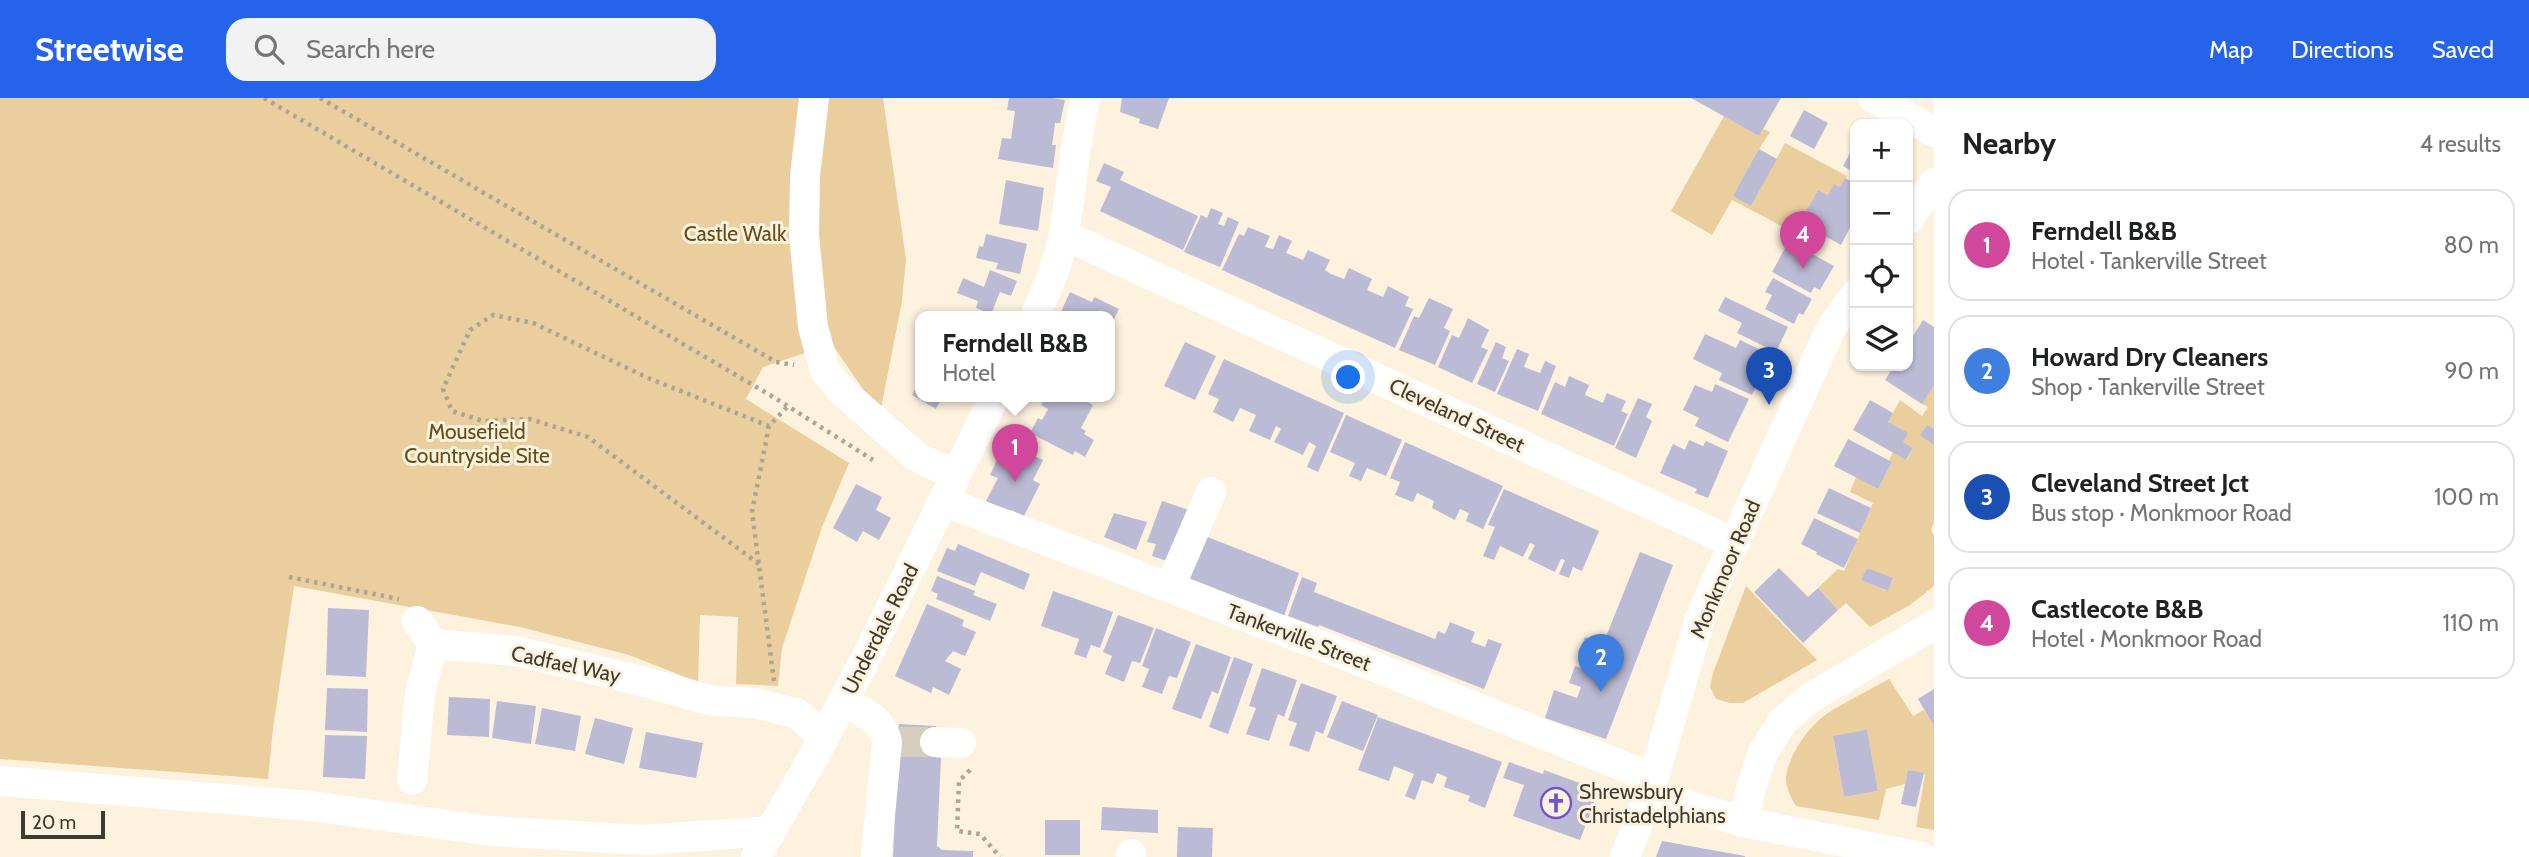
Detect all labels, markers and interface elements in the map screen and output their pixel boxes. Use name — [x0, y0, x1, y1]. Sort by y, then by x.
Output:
search box — [226, 18, 716, 81]
text: Streetwise — [35, 29, 184, 69]
icon: search — [250, 30, 288, 68]
text: Search here — [306, 33, 435, 65]
text: Map — [2209, 35, 2253, 64]
text: Directions — [2291, 35, 2394, 64]
text: Saved — [2432, 35, 2494, 64]
map controls — [1850, 119, 1913, 371]
button: + — [1850, 119, 1913, 182]
text: Nearby — [1962, 125, 2056, 162]
text: 4 results — [2420, 130, 2501, 158]
button: − — [1850, 182, 1913, 245]
pin: 4 — [1780, 211, 1826, 269]
text: Ferndell B&B — [2031, 215, 2177, 247]
park label: Castle Walk — [684, 221, 787, 246]
text: 1 — [1983, 231, 1991, 259]
text: 80 m — [2444, 231, 2499, 259]
button: locate — [1850, 245, 1913, 308]
text: Hotel · Tankerville Street — [2031, 247, 2267, 275]
button: layers — [1850, 308, 1913, 371]
popup — [915, 311, 1115, 402]
text: Ferndell B&B — [942, 327, 1088, 359]
text: Howard Dry Cleaners — [2031, 341, 2268, 373]
pin: 3 — [1746, 347, 1792, 405]
text: 2 — [1981, 357, 1993, 385]
text: 90 m — [2445, 357, 2499, 385]
text: Hotel — [942, 359, 995, 387]
your location — [1331, 360, 1365, 394]
street label: Cleveland Street — [1385, 373, 1529, 457]
text: Shop · Tankerville Street — [2031, 373, 2265, 401]
park label: Mousefield Countryside Site — [404, 419, 550, 468]
pin: 1 — [992, 424, 1038, 482]
text: Cleveland Street Jct — [2031, 467, 2249, 499]
text: 3 — [1981, 483, 1993, 511]
text: 100 m — [2434, 483, 2499, 511]
street label: Monkmoor Road — [1685, 496, 1765, 642]
text: Bus stop · Monkmoor Road — [2031, 499, 2292, 527]
street label: Underdale Road — [836, 560, 924, 698]
text: Castlecote B&B — [2031, 593, 2203, 625]
street label: Tankerville Street — [1224, 598, 1374, 676]
text: 4 — [1980, 609, 1994, 637]
text: 110 m — [2443, 609, 2499, 637]
text: Hotel · Monkmoor Road — [2031, 625, 2262, 653]
pin: 2 — [1578, 634, 1624, 692]
street label: Cadfael Way — [509, 640, 623, 688]
place label: Shrewsbury Christadelphians — [1579, 779, 1726, 828]
church icon: Shrewsbury Christadelphians — [1539, 786, 1573, 820]
scale bar — [21, 808, 105, 840]
text: 20 m — [32, 811, 76, 834]

